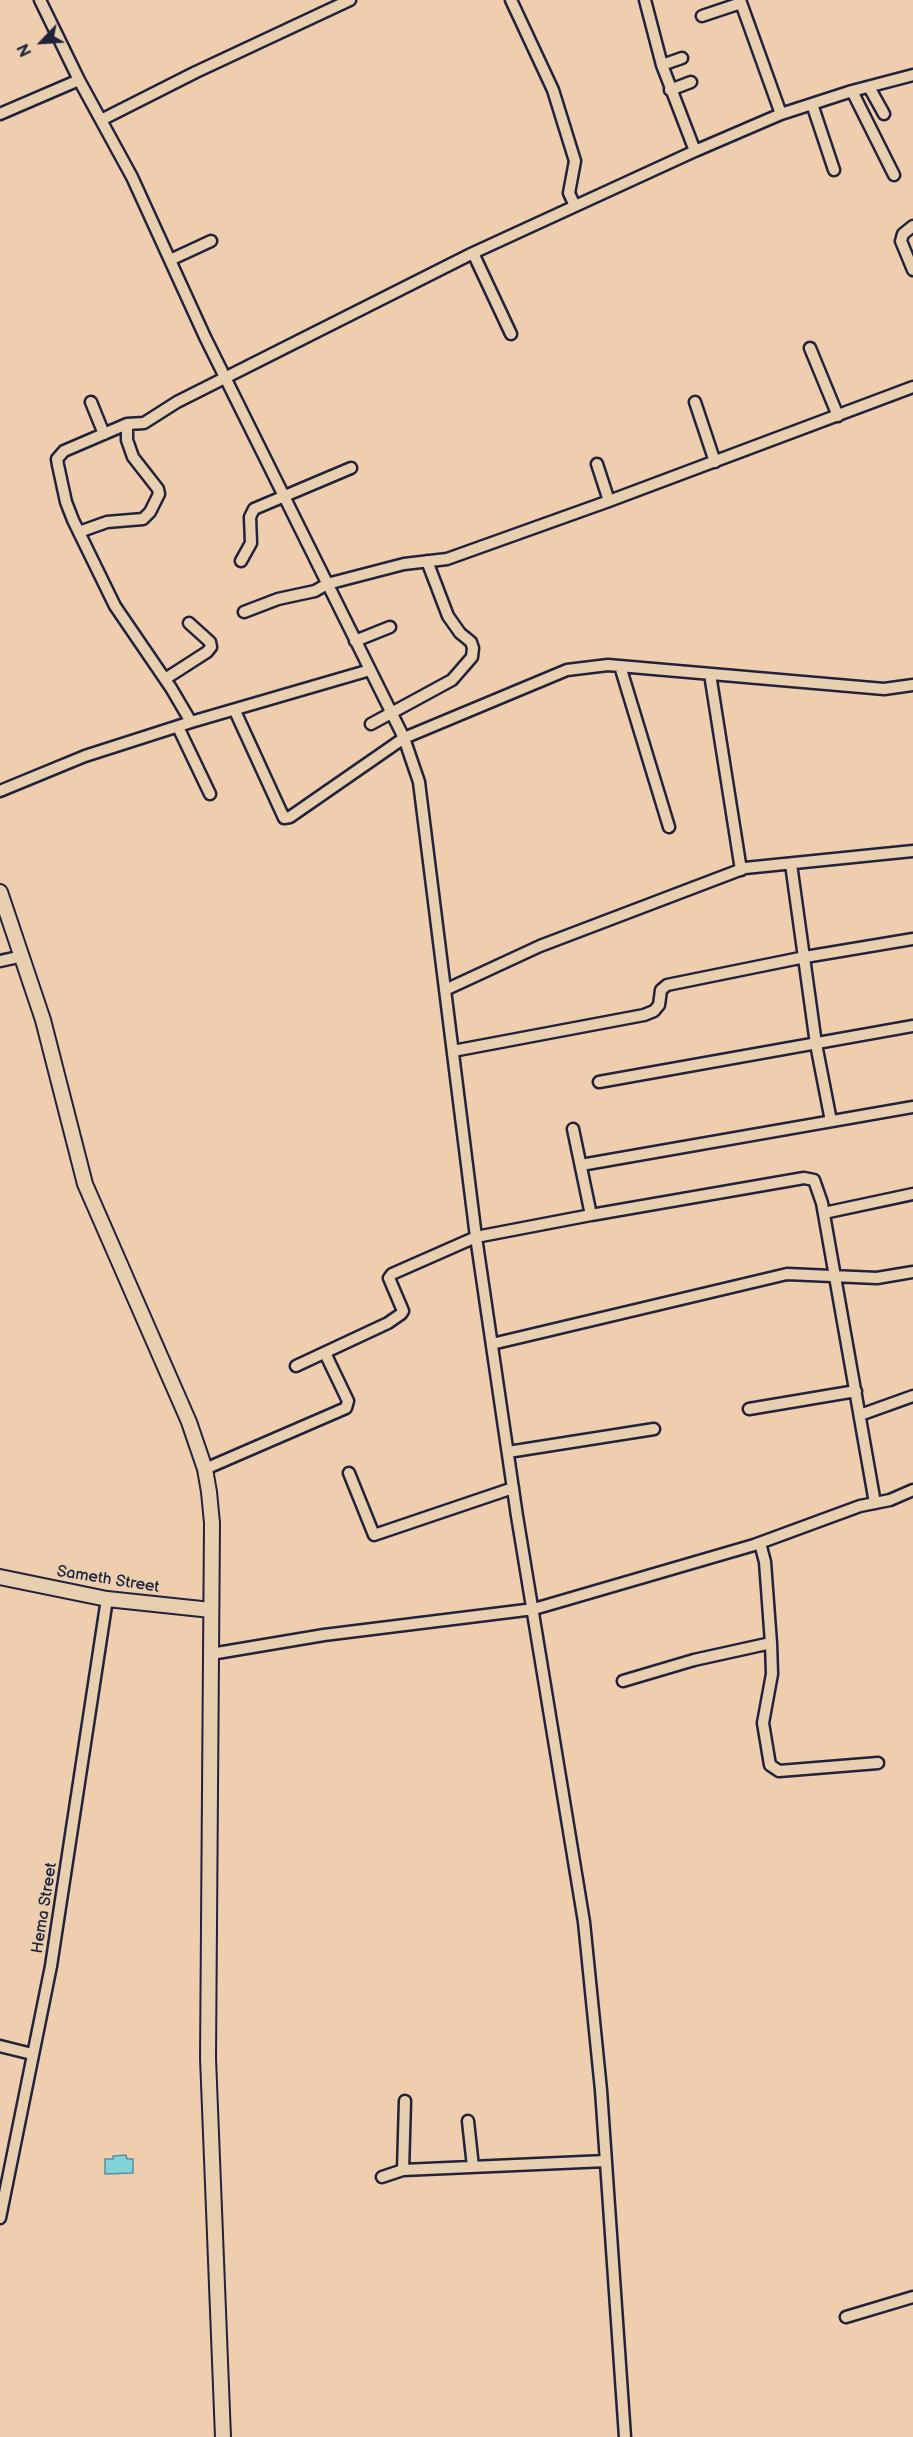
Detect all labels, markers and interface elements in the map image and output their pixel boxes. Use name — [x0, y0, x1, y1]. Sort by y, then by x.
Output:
north arrow — [12, 12, 72, 72]
text: N — [14, 40, 36, 59]
street label: Sameth Street — [55, 1562, 161, 1598]
street label: Hema Street — [28, 1861, 62, 1955]

